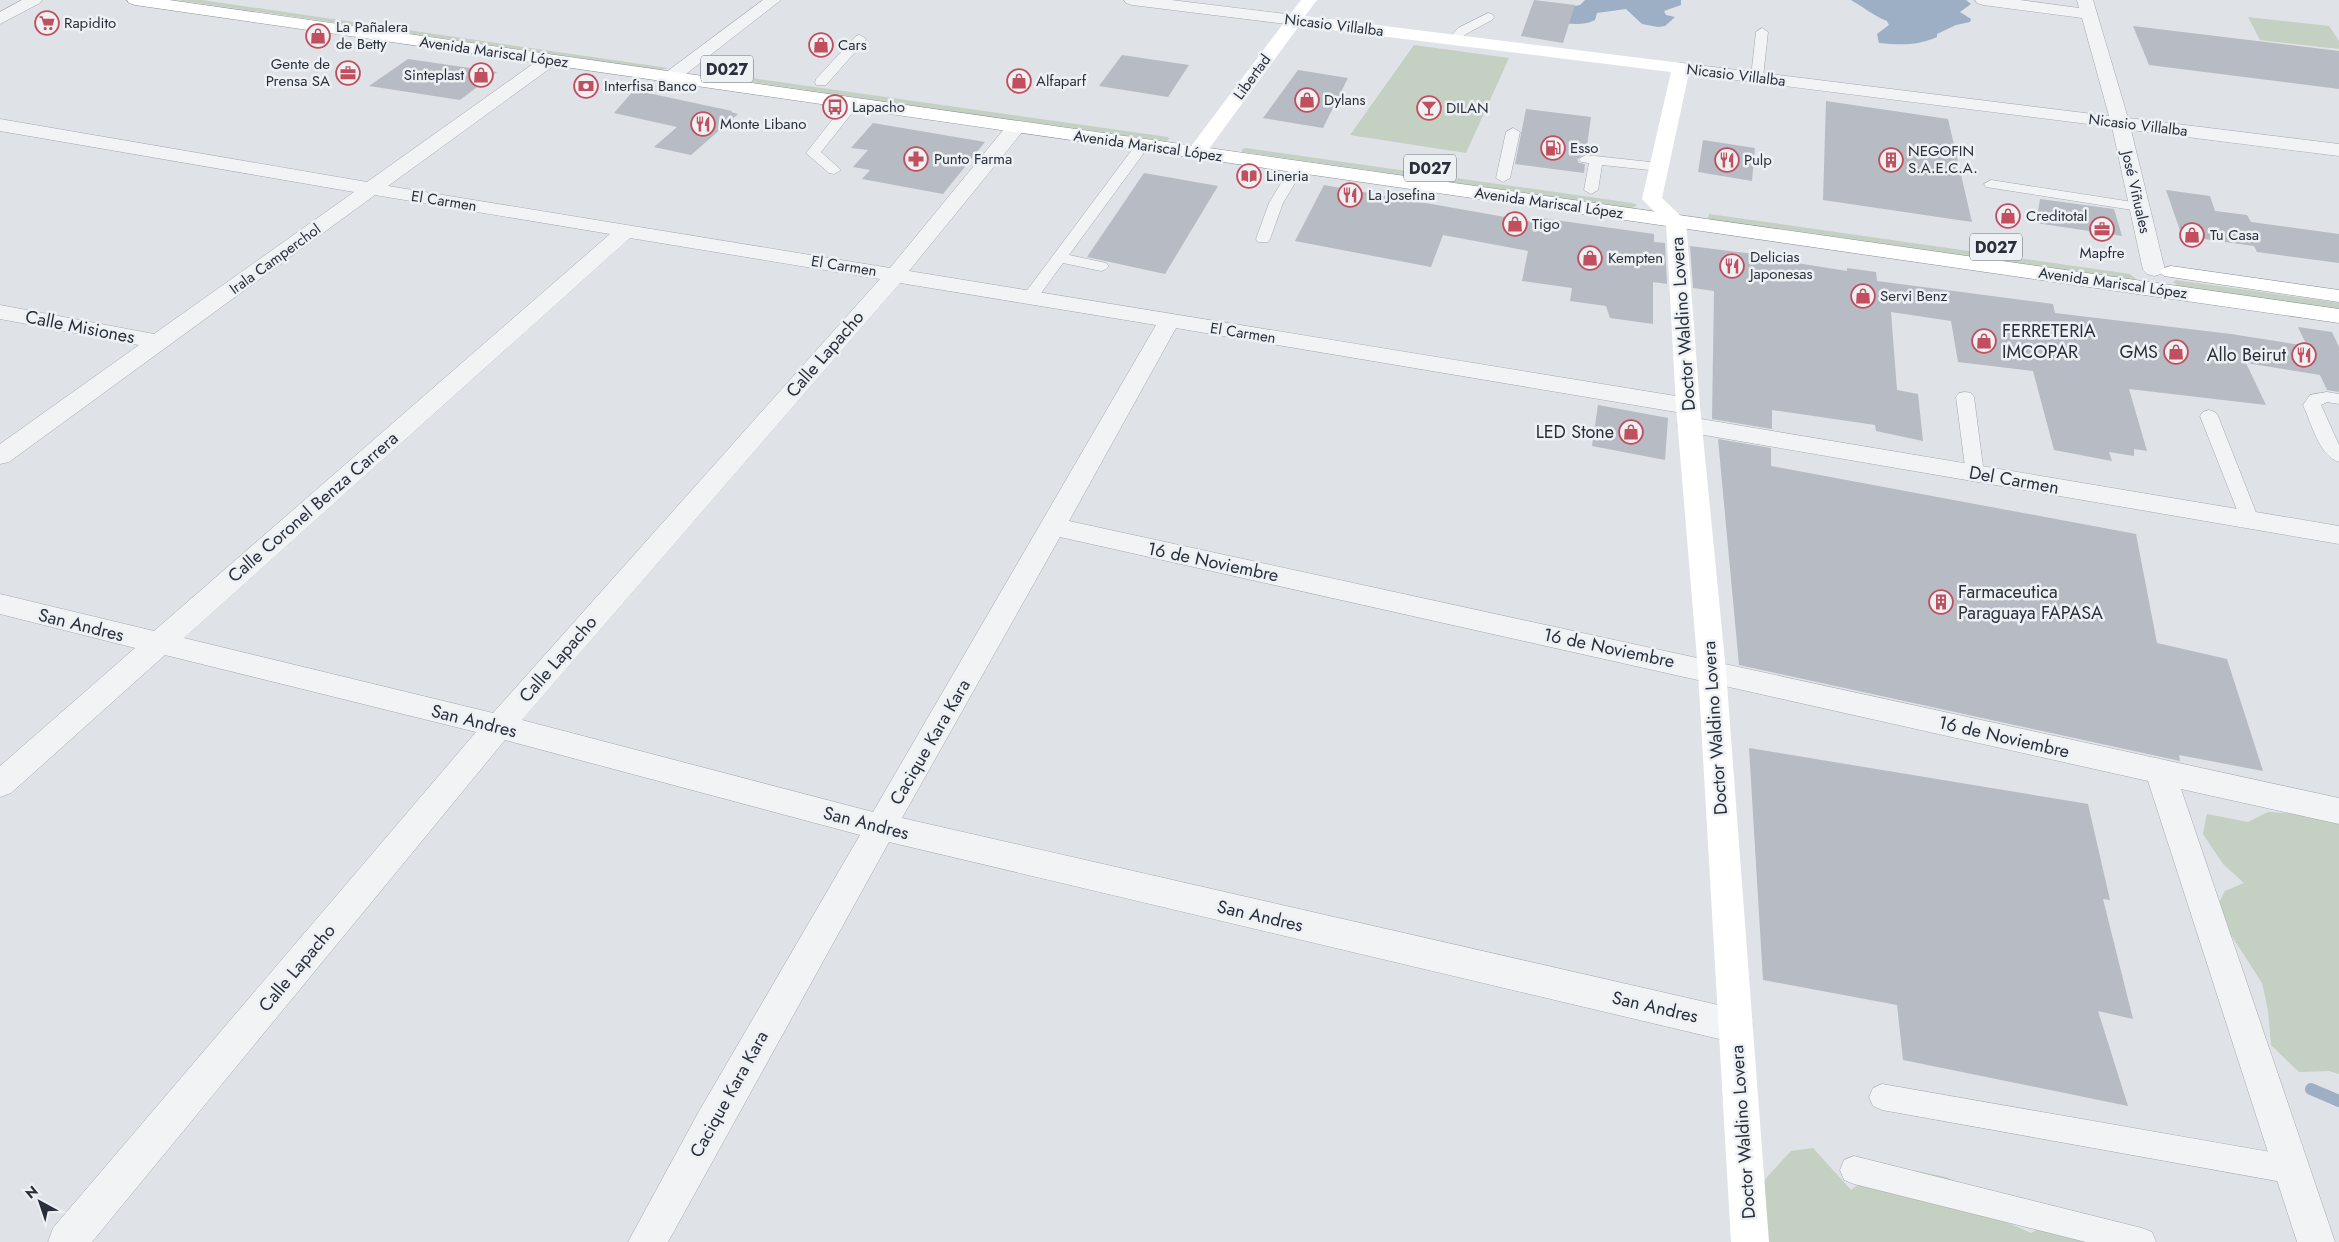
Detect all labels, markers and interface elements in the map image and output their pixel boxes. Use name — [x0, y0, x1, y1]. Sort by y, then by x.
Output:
street label: Nicasio Villalba — [1283, 8, 1385, 42]
supermarket icon: Rapidito — [34, 10, 60, 36]
place label: Rapidito — [64, 12, 116, 34]
place label: La Pañalera de Betty — [336, 16, 408, 55]
shop icon: La Pañalera de Betty — [305, 23, 331, 49]
street label: Avenida Mariscal López — [418, 31, 570, 73]
shop icon: Cars — [808, 32, 834, 58]
place label: Cars — [838, 34, 867, 56]
street label: Libertad — [1228, 50, 1276, 104]
place label: Gente de Prensa SA — [266, 53, 330, 92]
road number: D027 — [701, 56, 753, 82]
street label: Nicasio Villalba — [1685, 58, 1787, 92]
office icon: Gente de Prensa SA — [335, 60, 361, 86]
shop icon: Sinteplast — [468, 62, 494, 88]
place label: Sinteplast — [404, 64, 464, 86]
shop icon: Alfaparf — [1006, 68, 1032, 94]
place label: Alfaparf — [1036, 70, 1087, 92]
bank icon: Interfisa Banco — [573, 73, 599, 99]
place label: Interfisa Banco — [604, 75, 697, 97]
shop icon: Dylans — [1294, 87, 1320, 113]
place label: Dylans — [1324, 89, 1366, 111]
bus stop icon: Lapacho — [822, 94, 848, 120]
bar icon: DILAN — [1416, 95, 1442, 121]
place label: Lapacho — [852, 96, 905, 118]
place label: DILAN — [1446, 97, 1489, 119]
street label: Nicasio Villalba — [2087, 108, 2189, 142]
restaurant icon: Monte Libano — [690, 111, 716, 137]
place label: Monte Libano — [720, 113, 807, 135]
street label: Avenida Mariscal López — [1072, 125, 1224, 167]
fuel station icon: Esso — [1540, 135, 1566, 161]
place label: Esso — [1570, 137, 1599, 159]
place label: NEGOFIN S.A.E.C.A. — [1908, 140, 1978, 179]
pharmacy icon: Punto Farma — [903, 146, 929, 172]
restaurant icon: Pulp — [1714, 147, 1740, 173]
building icon: NEGOFIN S.A.E.C.A. — [1878, 147, 1904, 173]
street label: José Viñuales — [2115, 147, 2156, 235]
place label: Punto Farma — [934, 148, 1012, 170]
place label: Pulp — [1744, 149, 1772, 171]
road number: D027 — [1404, 154, 1456, 182]
library icon: Lineria — [1236, 163, 1262, 189]
place label: Lineria — [1266, 165, 1309, 187]
restaurant icon: La Josefina — [1337, 182, 1363, 208]
street label: Avenida Mariscal López — [1473, 182, 1625, 224]
place label: La Josefina — [1368, 184, 1435, 206]
street label: El Carmen — [410, 185, 478, 217]
shop icon: Creditotal — [1995, 203, 2021, 229]
place label: Creditotal — [2026, 205, 2087, 227]
shop icon: Tigo — [1502, 211, 1528, 237]
place label: Tigo — [1532, 213, 1560, 235]
office icon: Mapfre — [2089, 216, 2115, 242]
street label: Irala Camperchol — [225, 218, 325, 300]
shop icon: Tu Casa — [2179, 222, 2205, 248]
place label: Tu Casa — [2210, 224, 2259, 246]
road number: D027 — [1970, 233, 2022, 260]
street label: Doctor Waldino Lovera — [1664, 236, 1702, 412]
place label: Mapfre — [2080, 242, 2125, 264]
shop icon: Kempten — [1577, 245, 1603, 271]
place label: Delicias Japonesas — [1748, 246, 1812, 285]
place label: Kempten — [1608, 247, 1663, 269]
street label: El Carmen — [810, 250, 878, 282]
restaurant icon: Delicias Japonesas — [1719, 253, 1745, 279]
street label: Avenida Mariscal López — [2037, 262, 2189, 304]
shop icon: Servi Benz — [1850, 283, 1876, 309]
place label: Servi Benz — [1880, 285, 1948, 307]
street label: Calle Misiones — [23, 304, 137, 350]
street label: Calle Lapacho — [780, 305, 870, 403]
street label: El Carmen — [1209, 317, 1277, 349]
place label: FERRETERIA IMCOPAR — [2002, 318, 2096, 365]
shop icon: FERRETERIA IMCOPAR — [1971, 328, 1997, 354]
place label: GMS — [2120, 339, 2158, 365]
shop icon: GMS — [2163, 339, 2189, 365]
place label: Allo Beirut — [2207, 342, 2287, 368]
restaurant icon: Allo Beirut — [2291, 342, 2317, 368]
place label: LED Stone — [1536, 419, 1614, 445]
shop icon: LED Stone — [1618, 419, 1644, 445]
street label: Calle Coronel Benza Carrera — [222, 426, 404, 588]
street label: Del Carmen — [1967, 459, 2061, 501]
street label: 16 de Noviembre — [1145, 535, 1281, 589]
place label: Farmaceutica Paraguaya FAPASA — [1958, 579, 2103, 626]
building icon: Farmaceutica Paraguaya FAPASA — [1928, 589, 1954, 615]
street label: San Andres — [35, 602, 127, 648]
street label: Calle Lapacho — [513, 610, 603, 708]
street label: 16 de Noviembre — [1541, 621, 1677, 675]
street label: Doctor Waldino Lovera — [1696, 640, 1734, 816]
street label: Cacique Kara Kara — [883, 674, 977, 810]
street label: San Andres — [428, 698, 520, 744]
street label: 16 de Noviembre — [1936, 709, 2072, 765]
street label: San Andres — [820, 800, 912, 846]
street label: San Andres — [1215, 894, 1305, 938]
street label: Calle Lapacho — [252, 918, 342, 1018]
street label: San Andres — [1610, 985, 1700, 1029]
street label: Cacique Kara Kara — [683, 1026, 775, 1162]
street label: Doctor Waldino Lovera — [1724, 1044, 1762, 1220]
north arrow — [15, 1177, 65, 1227]
text: N — [21, 1181, 42, 1203]

